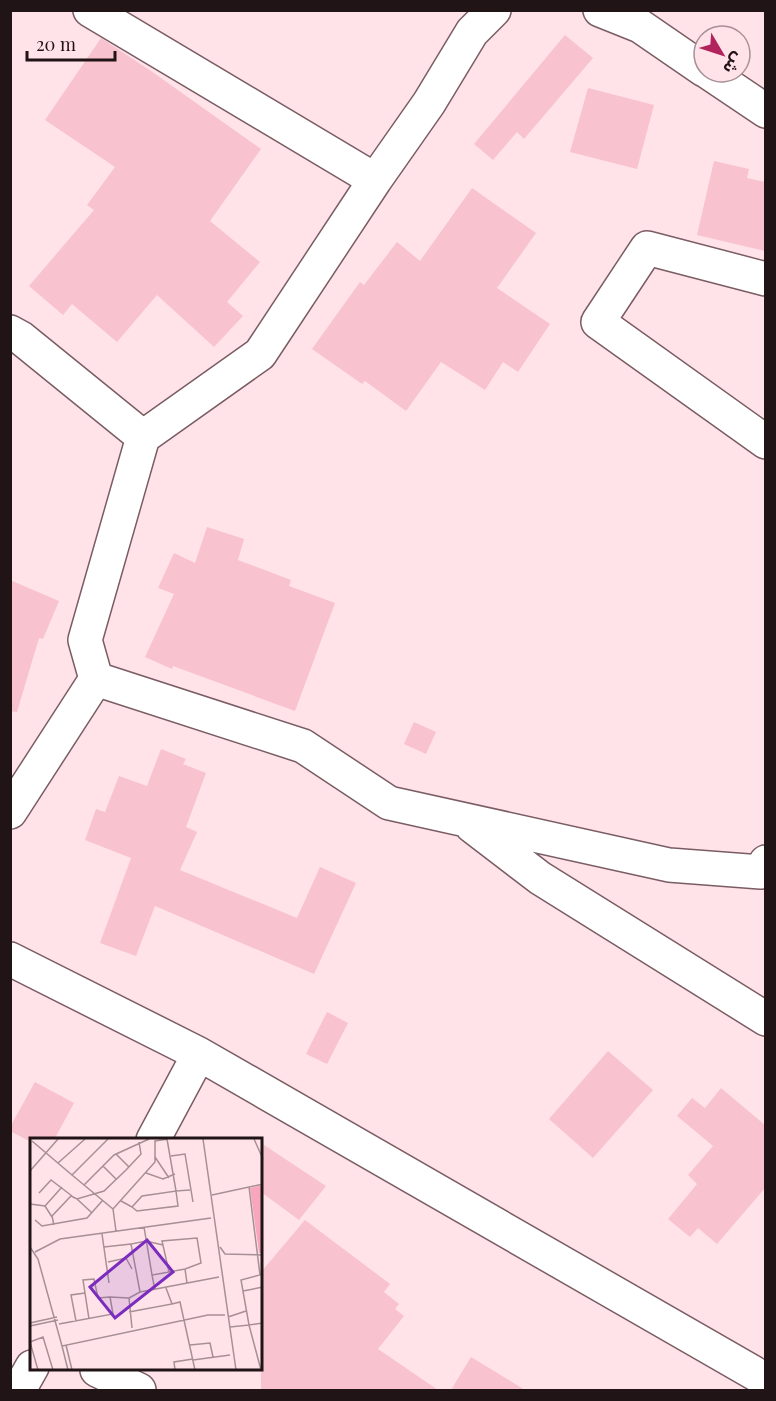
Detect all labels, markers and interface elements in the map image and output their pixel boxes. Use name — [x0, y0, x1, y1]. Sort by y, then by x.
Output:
scale bar — [27, 24, 116, 62]
north arrow — [692, 24, 752, 84]
text: 20 m — [36, 32, 76, 56]
text: ش — [719, 49, 749, 79]
inset map — [30, 1138, 262, 1371]

